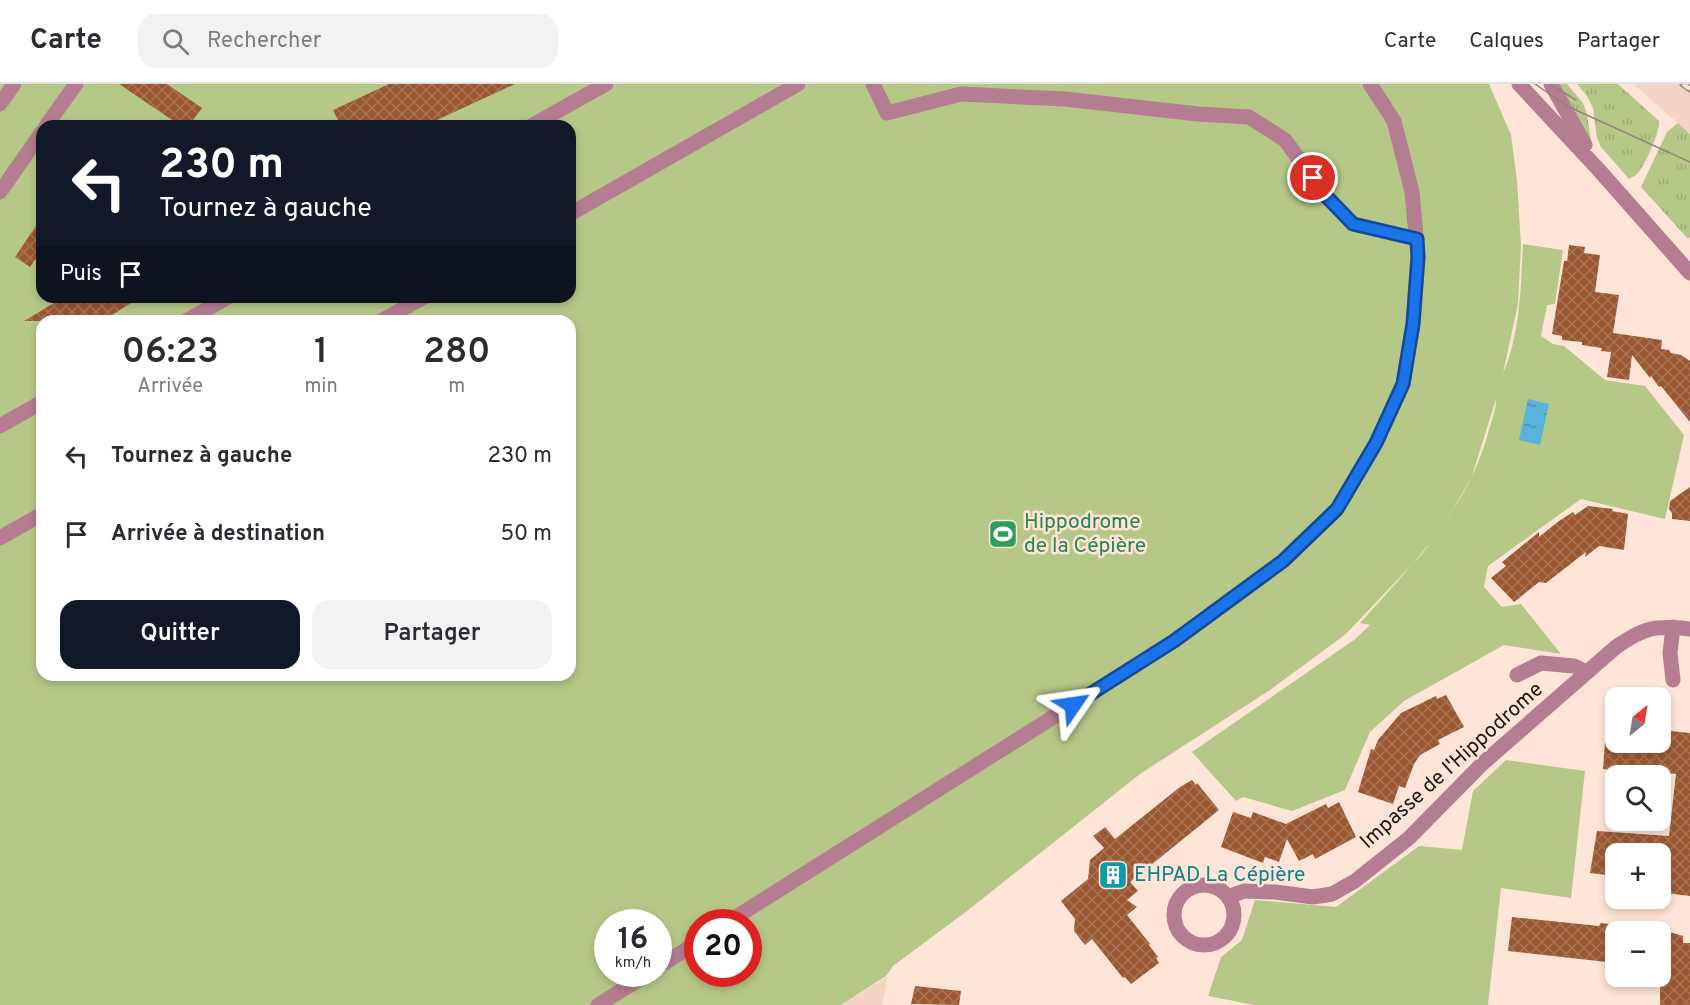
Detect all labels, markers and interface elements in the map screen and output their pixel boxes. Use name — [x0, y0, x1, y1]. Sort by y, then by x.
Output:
search box — [138, 14, 558, 68]
text: Carte — [30, 23, 102, 59]
icon: search — [159, 25, 192, 58]
text: Rechercher — [207, 28, 321, 55]
text: Carte — [1384, 28, 1436, 55]
text: Calques — [1469, 28, 1544, 55]
text: Partager — [1577, 28, 1660, 55]
text: 230 m — [159, 140, 284, 193]
icon: left — [60, 144, 138, 222]
pin — [1287, 152, 1338, 203]
icon: arrive — [1296, 161, 1329, 194]
text: Tournez à gauche — [159, 192, 372, 226]
icon: arrive — [114, 258, 147, 291]
text: Puis — [60, 261, 102, 288]
text: 06:23 — [121, 330, 219, 376]
text: 1 — [314, 330, 328, 376]
text: 280 — [423, 330, 491, 376]
text: Arrivée — [137, 374, 203, 400]
text: min — [304, 374, 338, 400]
text: m — [448, 374, 465, 400]
icon: left — [60, 440, 93, 473]
text: Tournez à gauche — [111, 443, 292, 470]
text: 230 m — [488, 443, 552, 470]
place label: Hippodrome de la Cépière — [1024, 509, 1146, 560]
icon: arrive — [60, 518, 93, 551]
sports icon: Hippodrome de la Cépière — [987, 518, 1019, 550]
text: Arrivée à destination — [111, 521, 325, 548]
text: 50 m — [500, 521, 552, 548]
button: Quitter — [60, 600, 300, 669]
button: Partager — [312, 600, 552, 669]
position arrow — [1041, 673, 1105, 737]
street label: Impasse de l'Hippodrome — [1355, 677, 1549, 855]
north arrow — [1605, 687, 1671, 753]
map controls — [1605, 687, 1671, 987]
button: search — [1605, 765, 1671, 831]
button: + — [1605, 843, 1671, 909]
building icon: EHPAD La Cépière — [1097, 859, 1129, 891]
place label: EHPAD La Cépière — [1134, 862, 1305, 889]
speed limit sign: 20 — [684, 909, 762, 987]
button: − — [1605, 921, 1671, 987]
text: 16 — [618, 922, 648, 959]
text: km/h — [615, 954, 651, 973]

